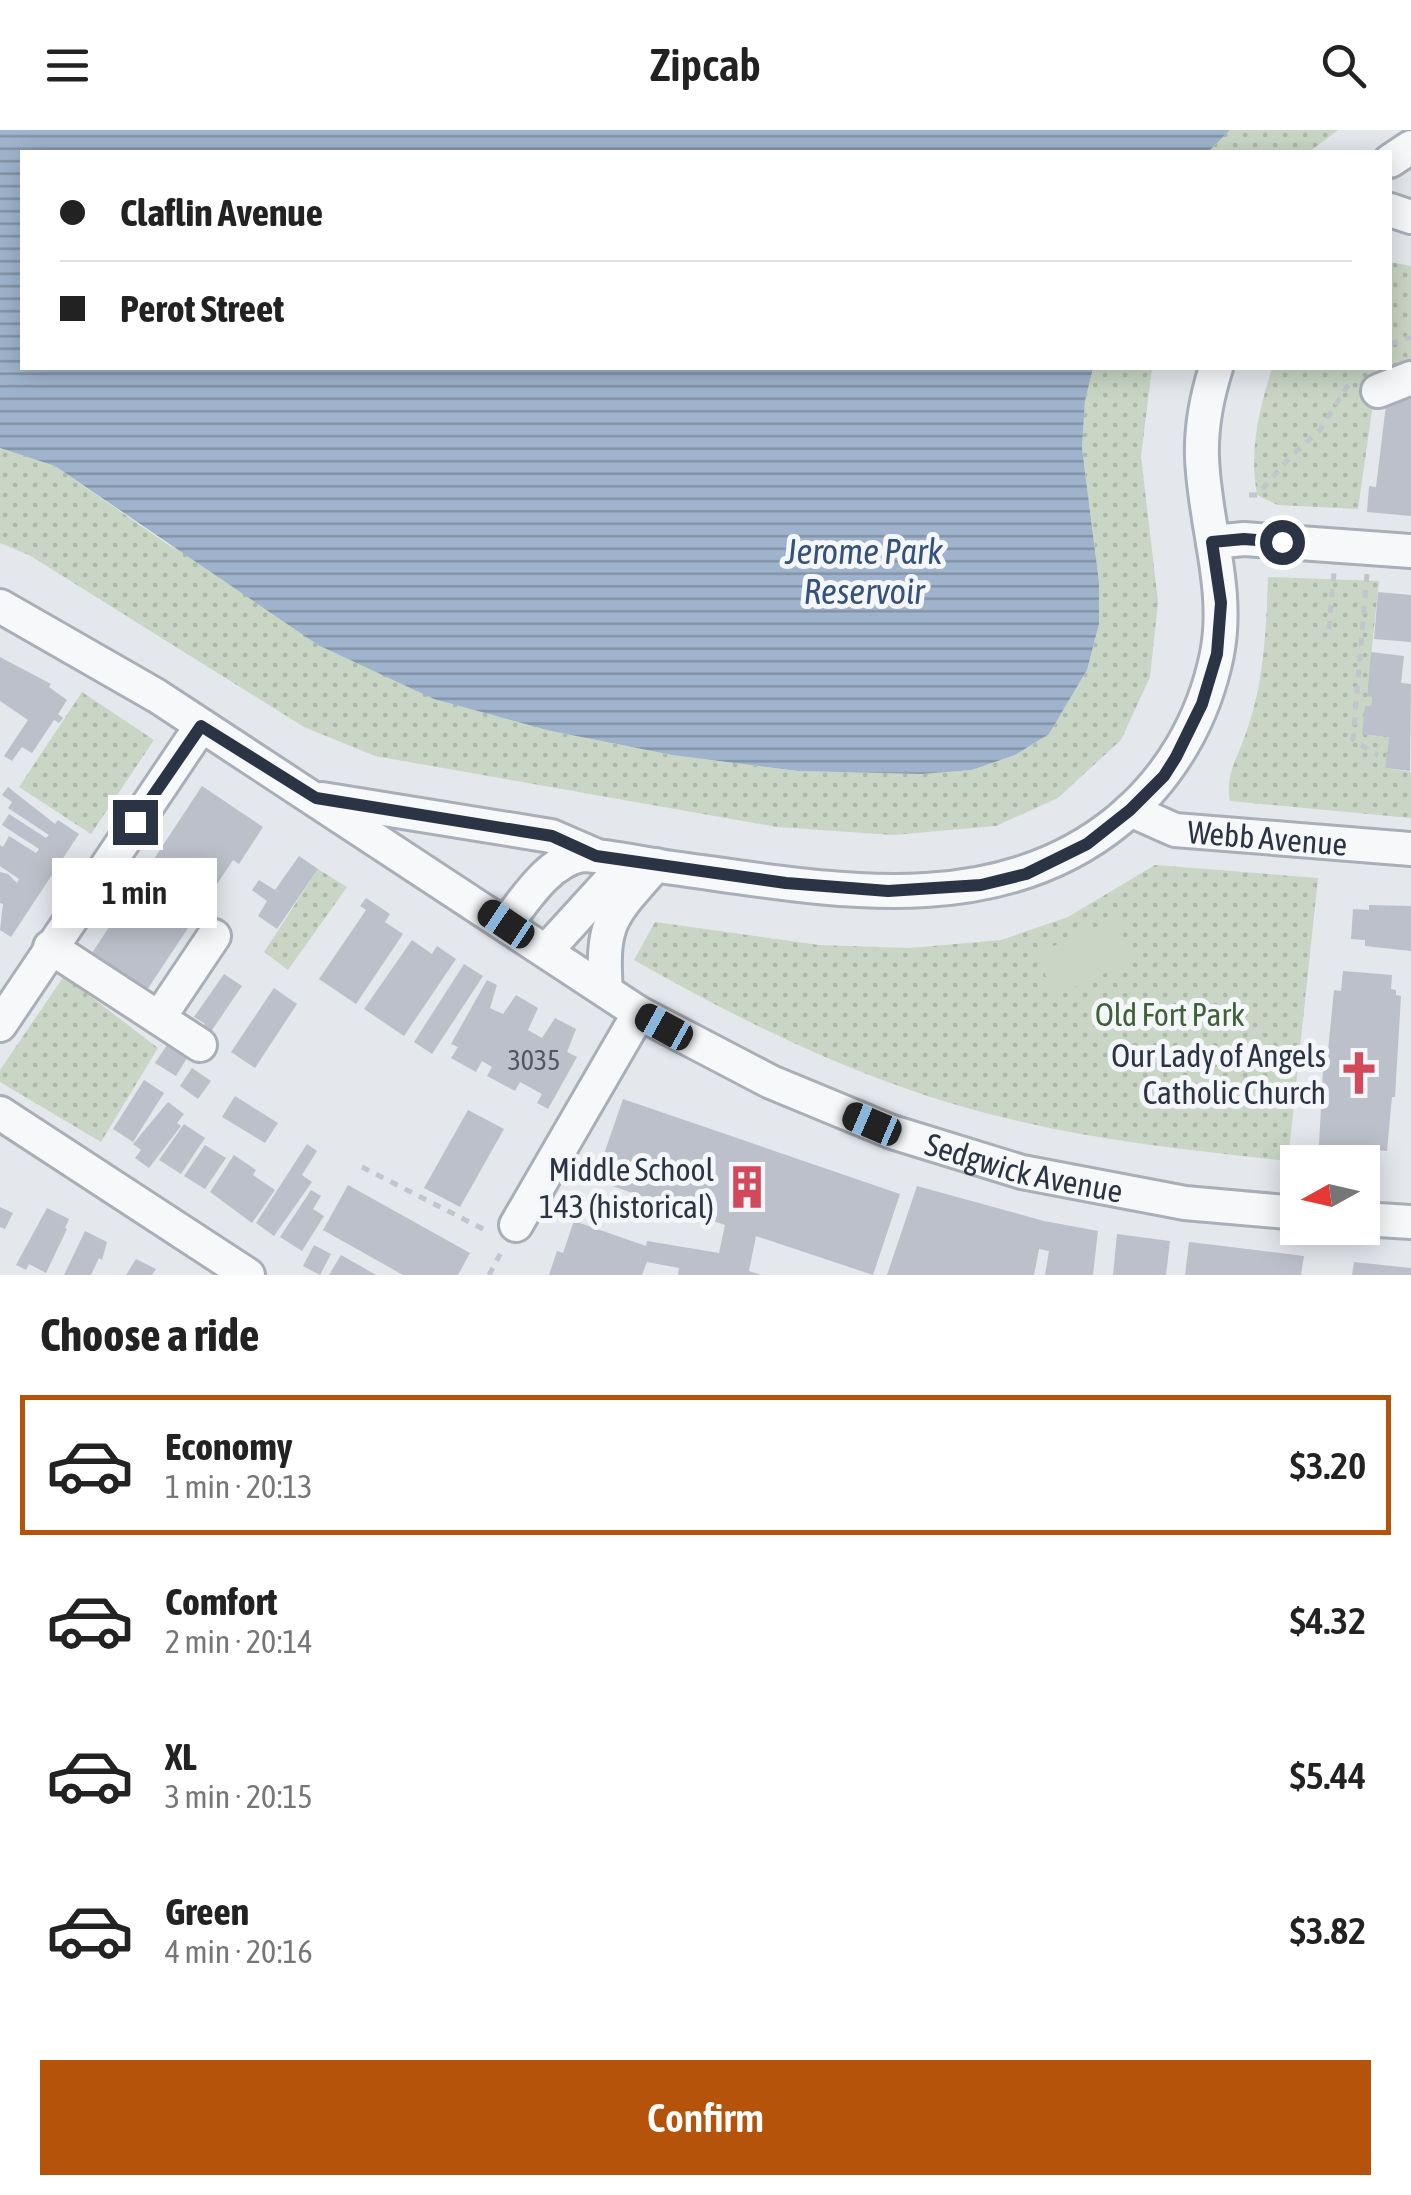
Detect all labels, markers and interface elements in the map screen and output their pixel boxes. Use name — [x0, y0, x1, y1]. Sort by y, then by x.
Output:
icon: menu — [40, 38, 95, 93]
icon: search — [1316, 38, 1371, 93]
text: Zipcab — [650, 39, 761, 91]
text: Claflin Avenue — [120, 191, 323, 234]
text: Perot Street — [120, 287, 284, 330]
route start — [1260, 520, 1305, 565]
water label: Jerome Park Reservoir — [784, 531, 943, 611]
route end — [113, 800, 158, 845]
street label: Webb Avenue — [1186, 813, 1349, 862]
callout: 1 min — [52, 857, 218, 927]
text: 1 min — [102, 874, 167, 911]
car — [473, 895, 539, 953]
park label: Old Fort Park — [1095, 996, 1245, 1033]
car — [630, 999, 698, 1055]
place label: Our Lady of Angels Catholic Church — [1111, 1037, 1326, 1111]
house number: 3035 — [508, 1044, 560, 1076]
church icon: Our Lady of Angels Catholic Church — [1335, 1049, 1383, 1097]
car — [839, 1098, 905, 1150]
street label: Sedgwick Avenue — [921, 1125, 1126, 1209]
north arrow — [1280, 1145, 1380, 1245]
map controls — [1280, 1145, 1380, 1245]
place label: Middle School 143 (historical) — [539, 1151, 715, 1225]
building icon: Middle School 143 (historical) — [723, 1163, 771, 1211]
text: Choose a ride — [40, 1309, 259, 1361]
icon: car — [45, 1420, 135, 1510]
text: Economy — [165, 1425, 292, 1468]
text: $3.20 — [1290, 1444, 1366, 1487]
text: 1 min · 20:13 — [165, 1468, 312, 1505]
icon: car — [45, 1575, 135, 1665]
text: Comfort — [165, 1580, 277, 1623]
text: $4.32 — [1290, 1599, 1366, 1642]
text: 2 min · 20:14 — [165, 1623, 312, 1660]
icon: car — [45, 1730, 135, 1820]
text: XL — [165, 1735, 197, 1778]
text: $5.44 — [1290, 1754, 1366, 1797]
text: 3 min · 20:15 — [165, 1778, 312, 1815]
icon: car — [45, 1885, 135, 1975]
text: Green — [165, 1890, 249, 1933]
text: $3.82 — [1290, 1909, 1366, 1952]
text: 4 min · 20:16 — [165, 1933, 312, 1970]
button: Confirm — [40, 2060, 1371, 2175]

